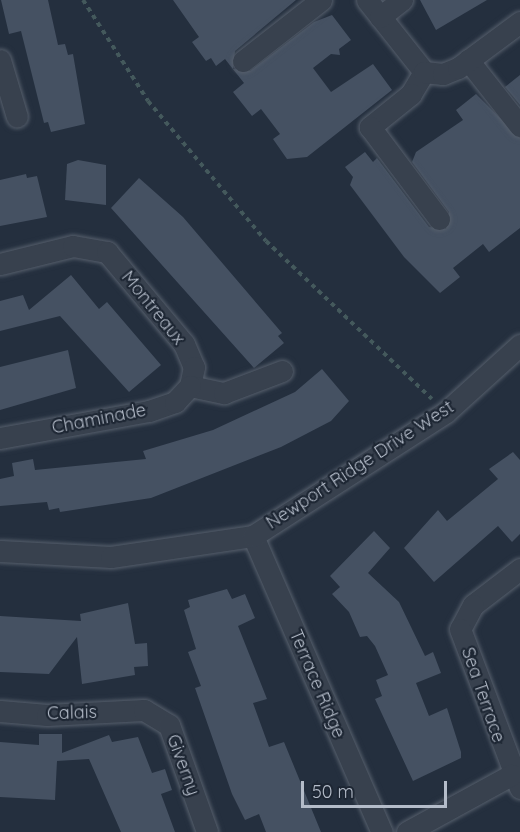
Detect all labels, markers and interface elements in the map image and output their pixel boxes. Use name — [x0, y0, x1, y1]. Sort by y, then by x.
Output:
street label: Montreaux — [117, 267, 189, 349]
street label: Newport Ridge Drive West — [262, 396, 458, 534]
street label: Chaminade — [50, 399, 148, 439]
street label: Terrace Ridge — [284, 627, 350, 741]
street label: Sea Terrace — [457, 645, 509, 745]
street label: Calais — [47, 701, 97, 725]
street label: Giverny — [162, 732, 204, 798]
scale bar — [304, 769, 450, 807]
text: 50 m — [312, 780, 354, 803]

